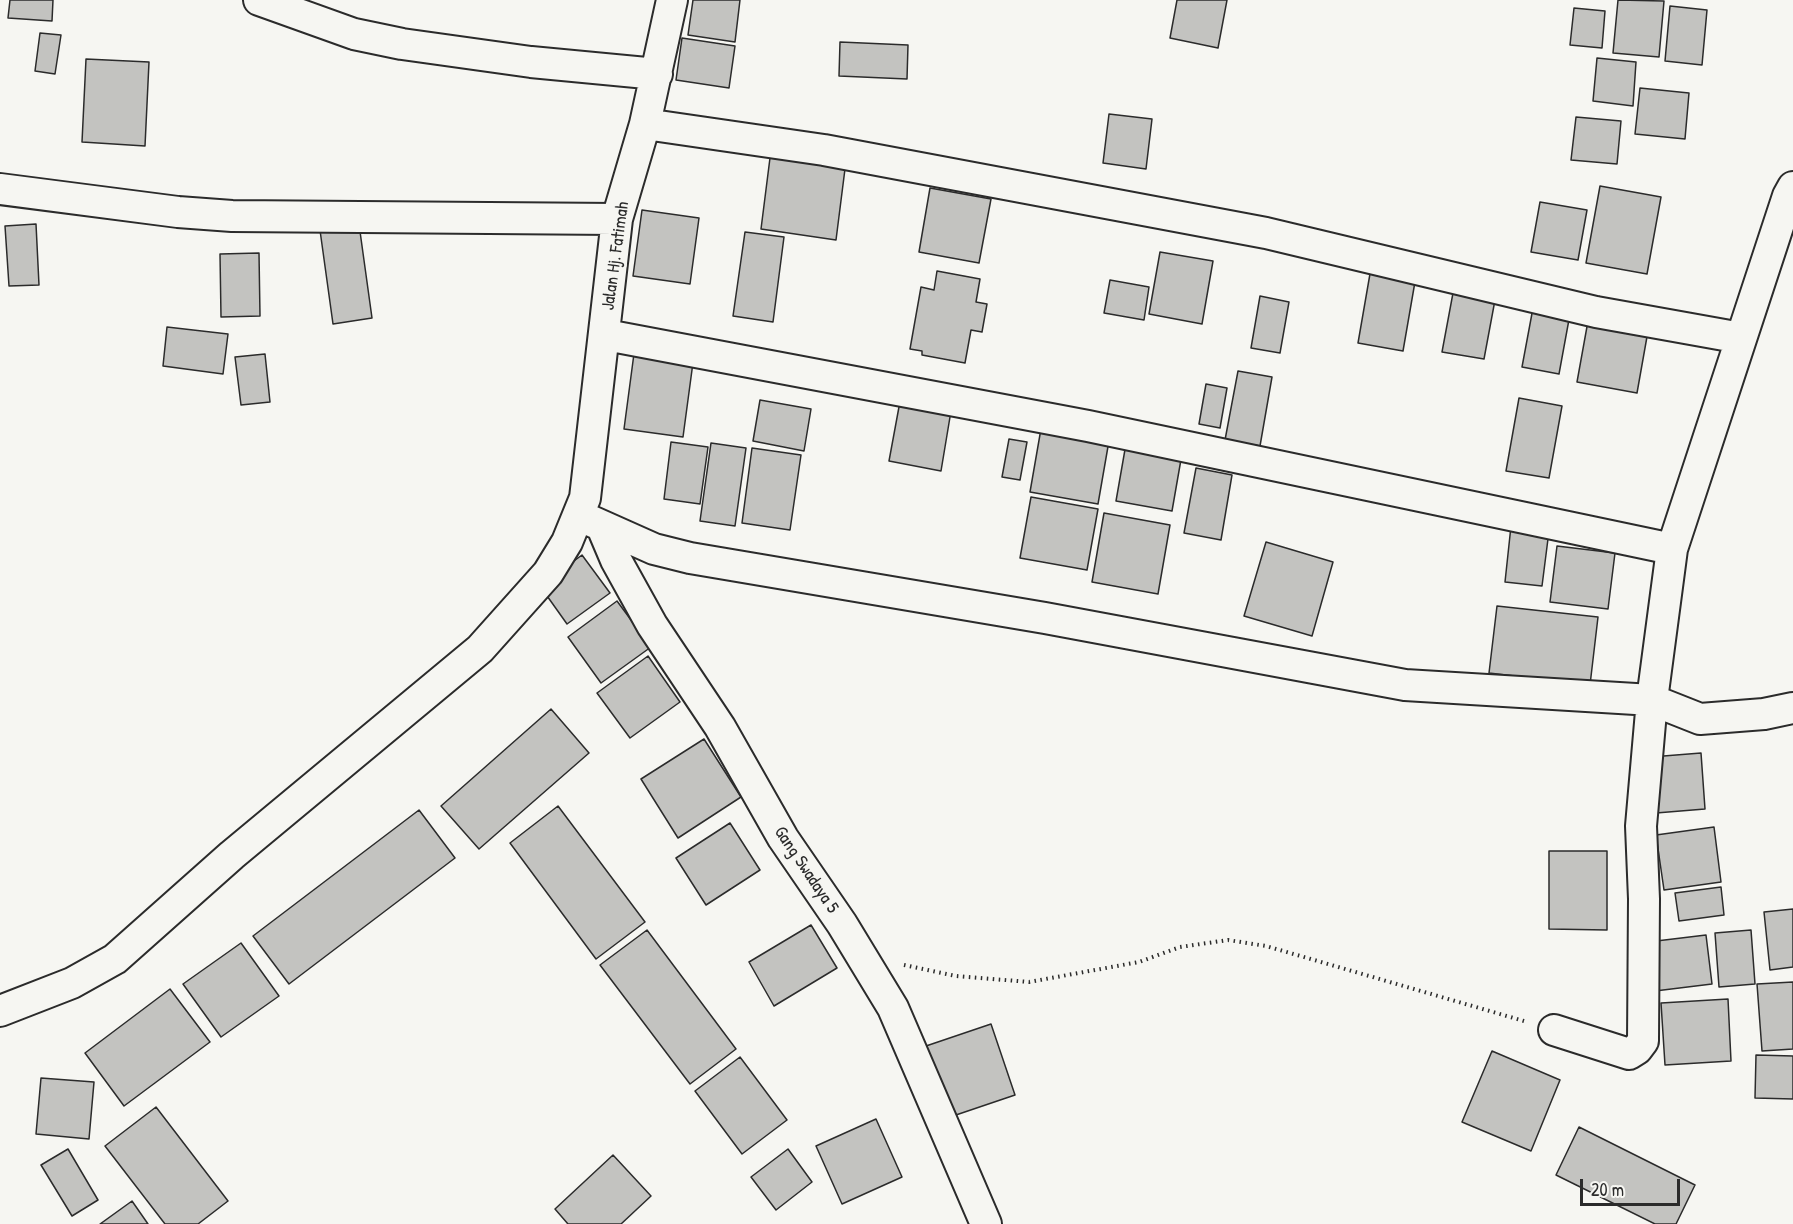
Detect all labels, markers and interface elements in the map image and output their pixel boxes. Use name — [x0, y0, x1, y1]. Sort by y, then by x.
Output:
street label: Jalan Hj. Fatimah — [598, 200, 634, 312]
street label: Gang Swadaya 5 — [769, 822, 843, 918]
scale bar — [1583, 1167, 1684, 1205]
text: 20 m — [1591, 1177, 1624, 1202]

